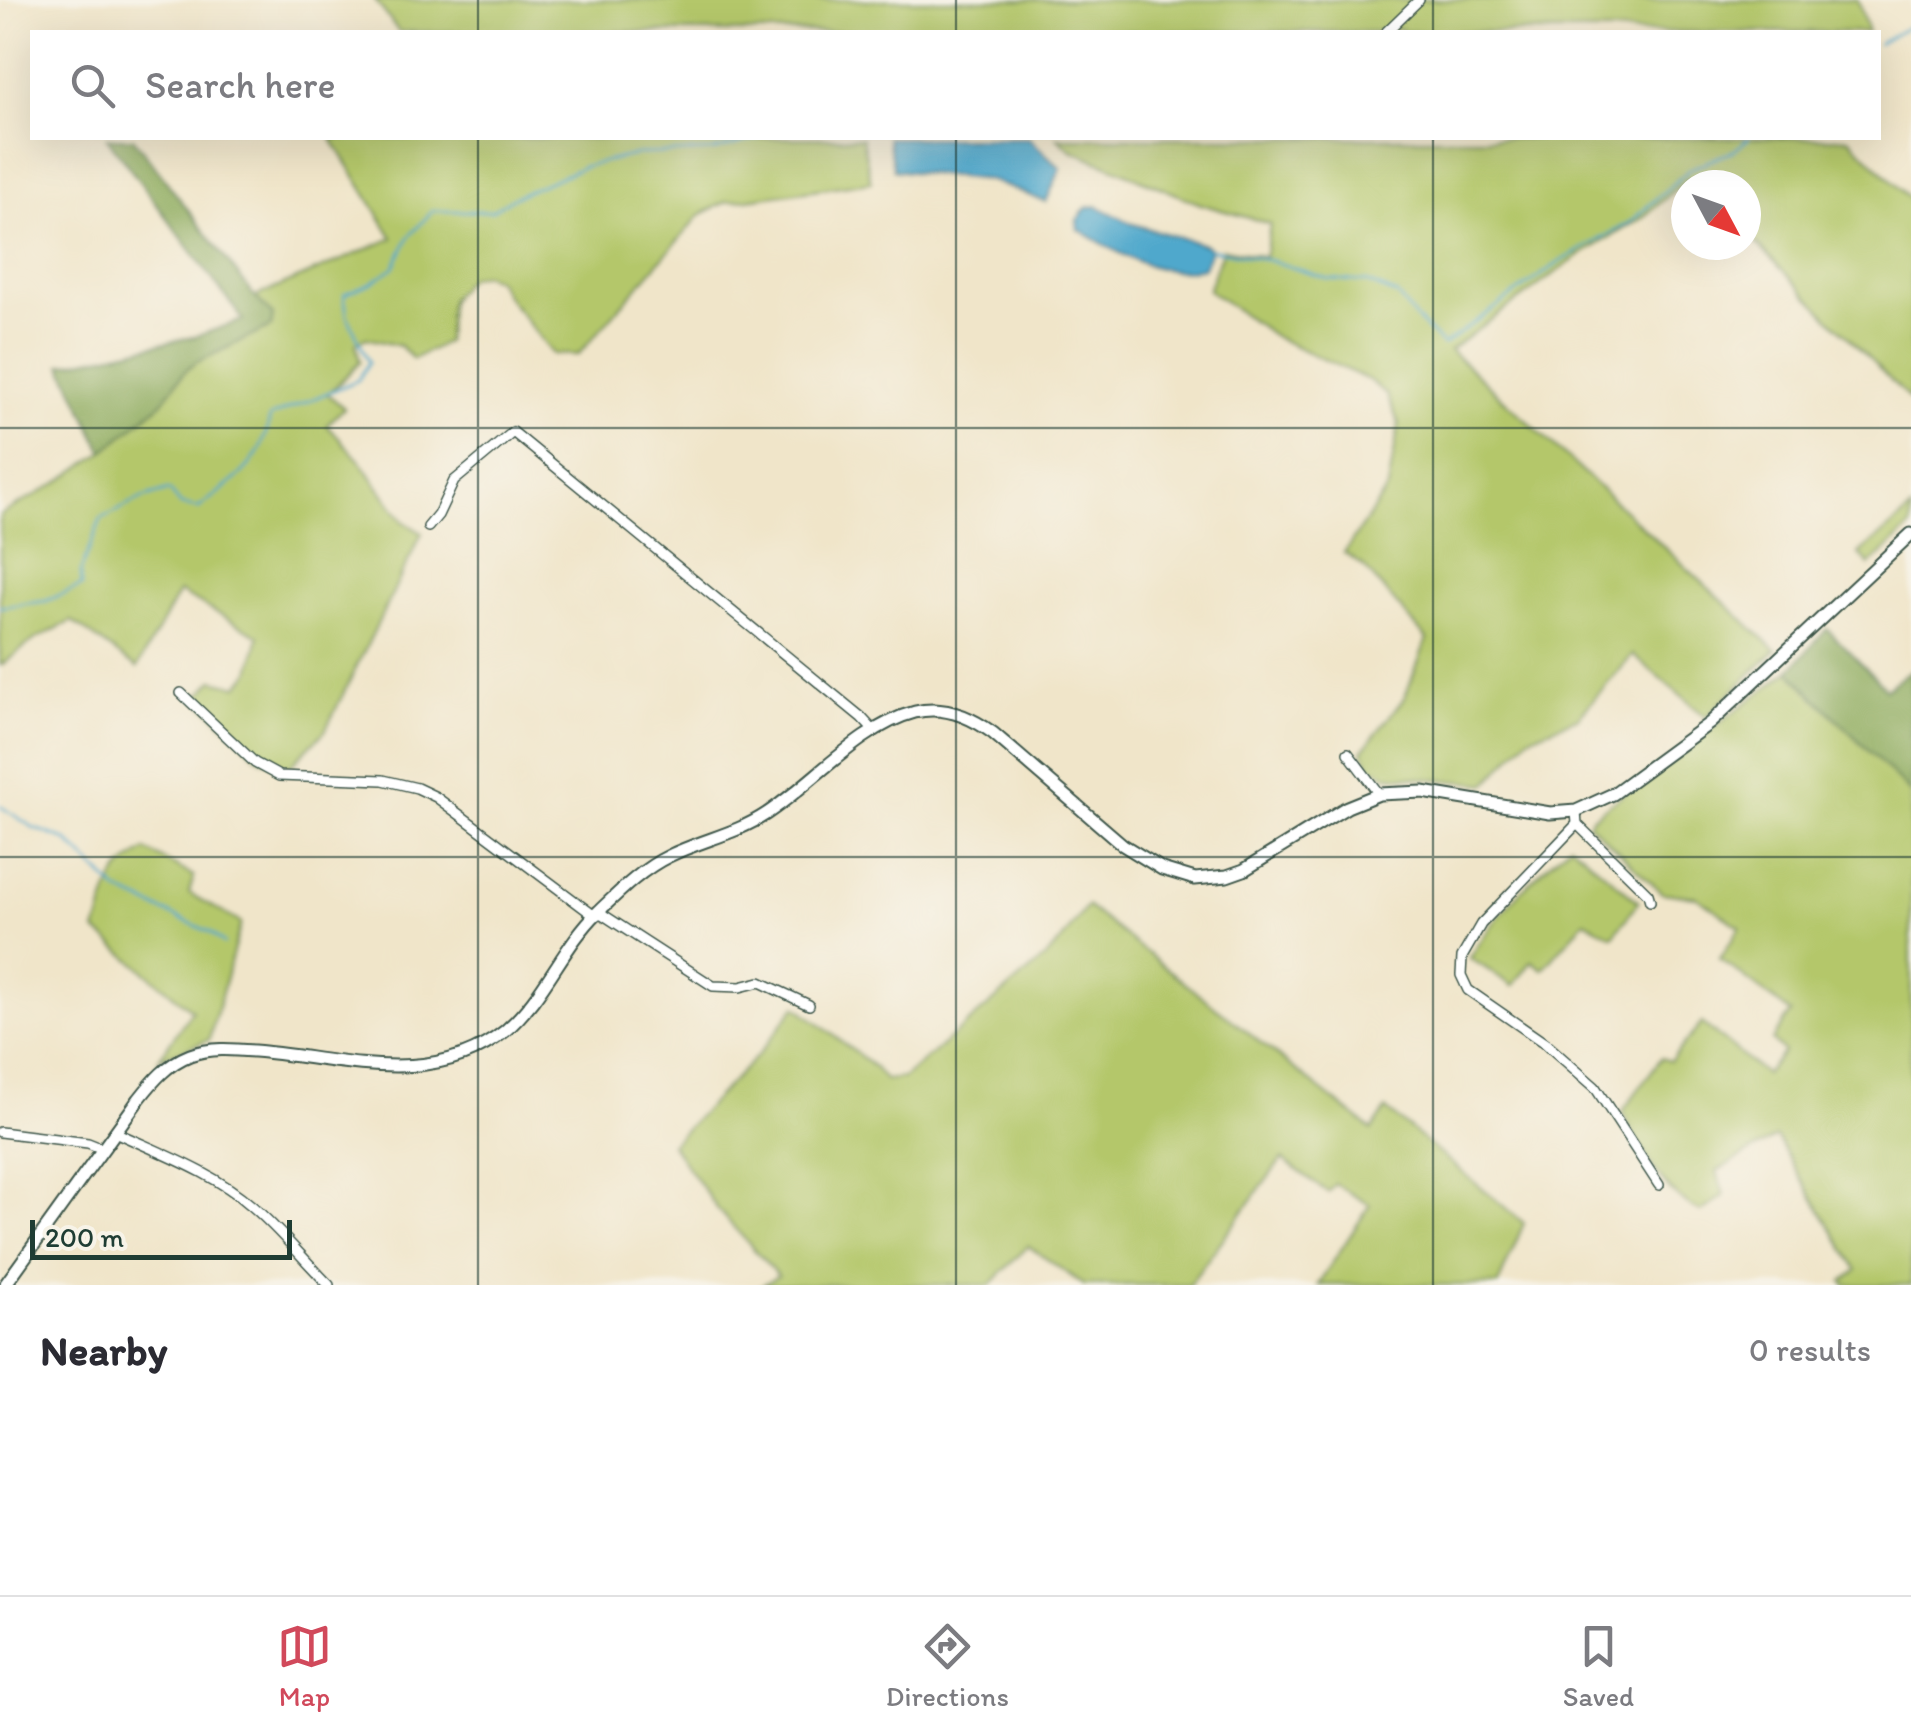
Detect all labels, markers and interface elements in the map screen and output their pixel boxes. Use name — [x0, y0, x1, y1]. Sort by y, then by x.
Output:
search box — [30, 30, 1881, 140]
icon: search — [65, 58, 120, 113]
text: Search here — [145, 62, 336, 108]
north arrow — [1671, 170, 1761, 260]
scale bar — [30, 1215, 292, 1260]
text: 200 m — [45, 1220, 124, 1254]
text: Nearby — [40, 1325, 167, 1376]
text: 0 results — [1749, 1331, 1871, 1369]
tab: Map — [277, 1619, 332, 1713]
tab: Directions — [886, 1619, 1009, 1713]
tab: Saved — [1563, 1619, 1634, 1713]

